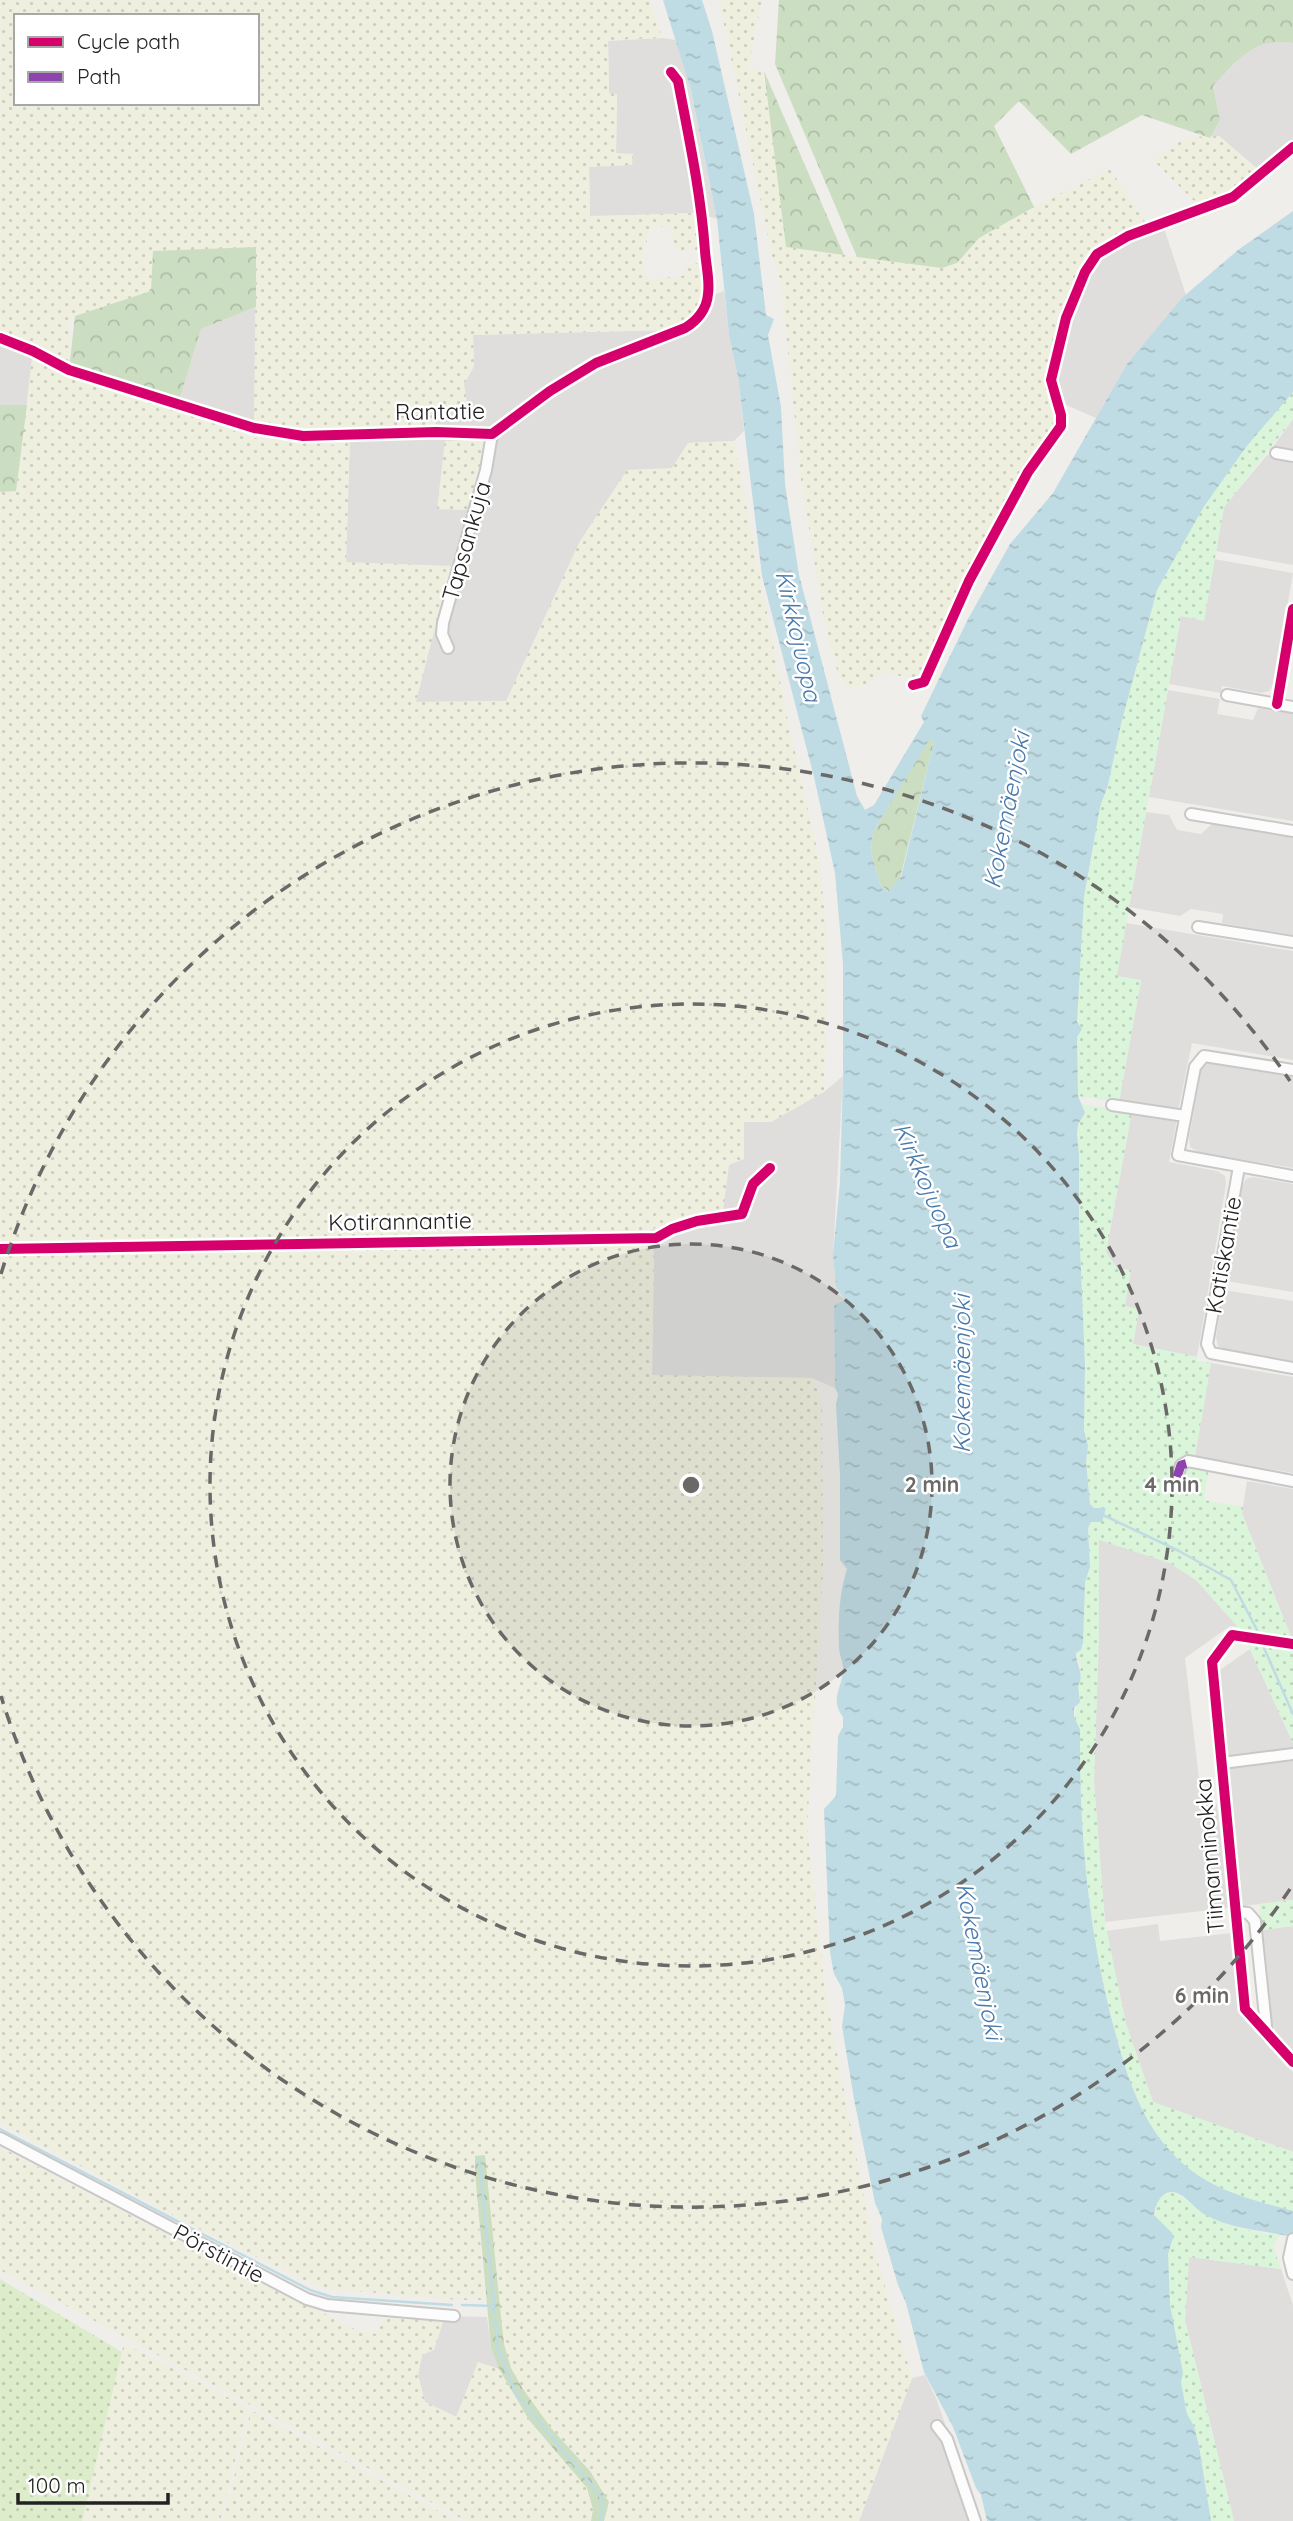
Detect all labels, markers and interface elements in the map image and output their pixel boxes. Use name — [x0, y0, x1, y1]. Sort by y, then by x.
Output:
legend — [14, 14, 259, 105]
text: Cycle path — [77, 28, 180, 54]
text: Path — [77, 63, 121, 89]
street label: Rantatie — [395, 396, 485, 426]
street label: Tapsankuja — [435, 478, 497, 604]
water label: Kirkkojuopa — [769, 567, 829, 706]
water label: Kokemäenjoki — [976, 726, 1036, 891]
water label: Kirkkojuopa — [887, 1118, 970, 1254]
street label: Katiskantie — [1198, 1194, 1248, 1316]
street label: Kotirannantie — [328, 1205, 472, 1237]
water label: Kokemäenjoki — [946, 1292, 976, 1453]
text: 2 min — [905, 1471, 959, 1497]
text: 4 min — [1144, 1471, 1200, 1497]
centre of rings — [679, 1473, 703, 1497]
street label: Tiimanninokka — [1188, 1777, 1230, 1935]
water label: Kokemäenjoki — [950, 1880, 1010, 2045]
text: 6 min — [1175, 1982, 1229, 2008]
street label: Pörstintie — [168, 2217, 270, 2289]
scale bar — [18, 2462, 168, 2506]
text: 100 m — [28, 2472, 86, 2498]

